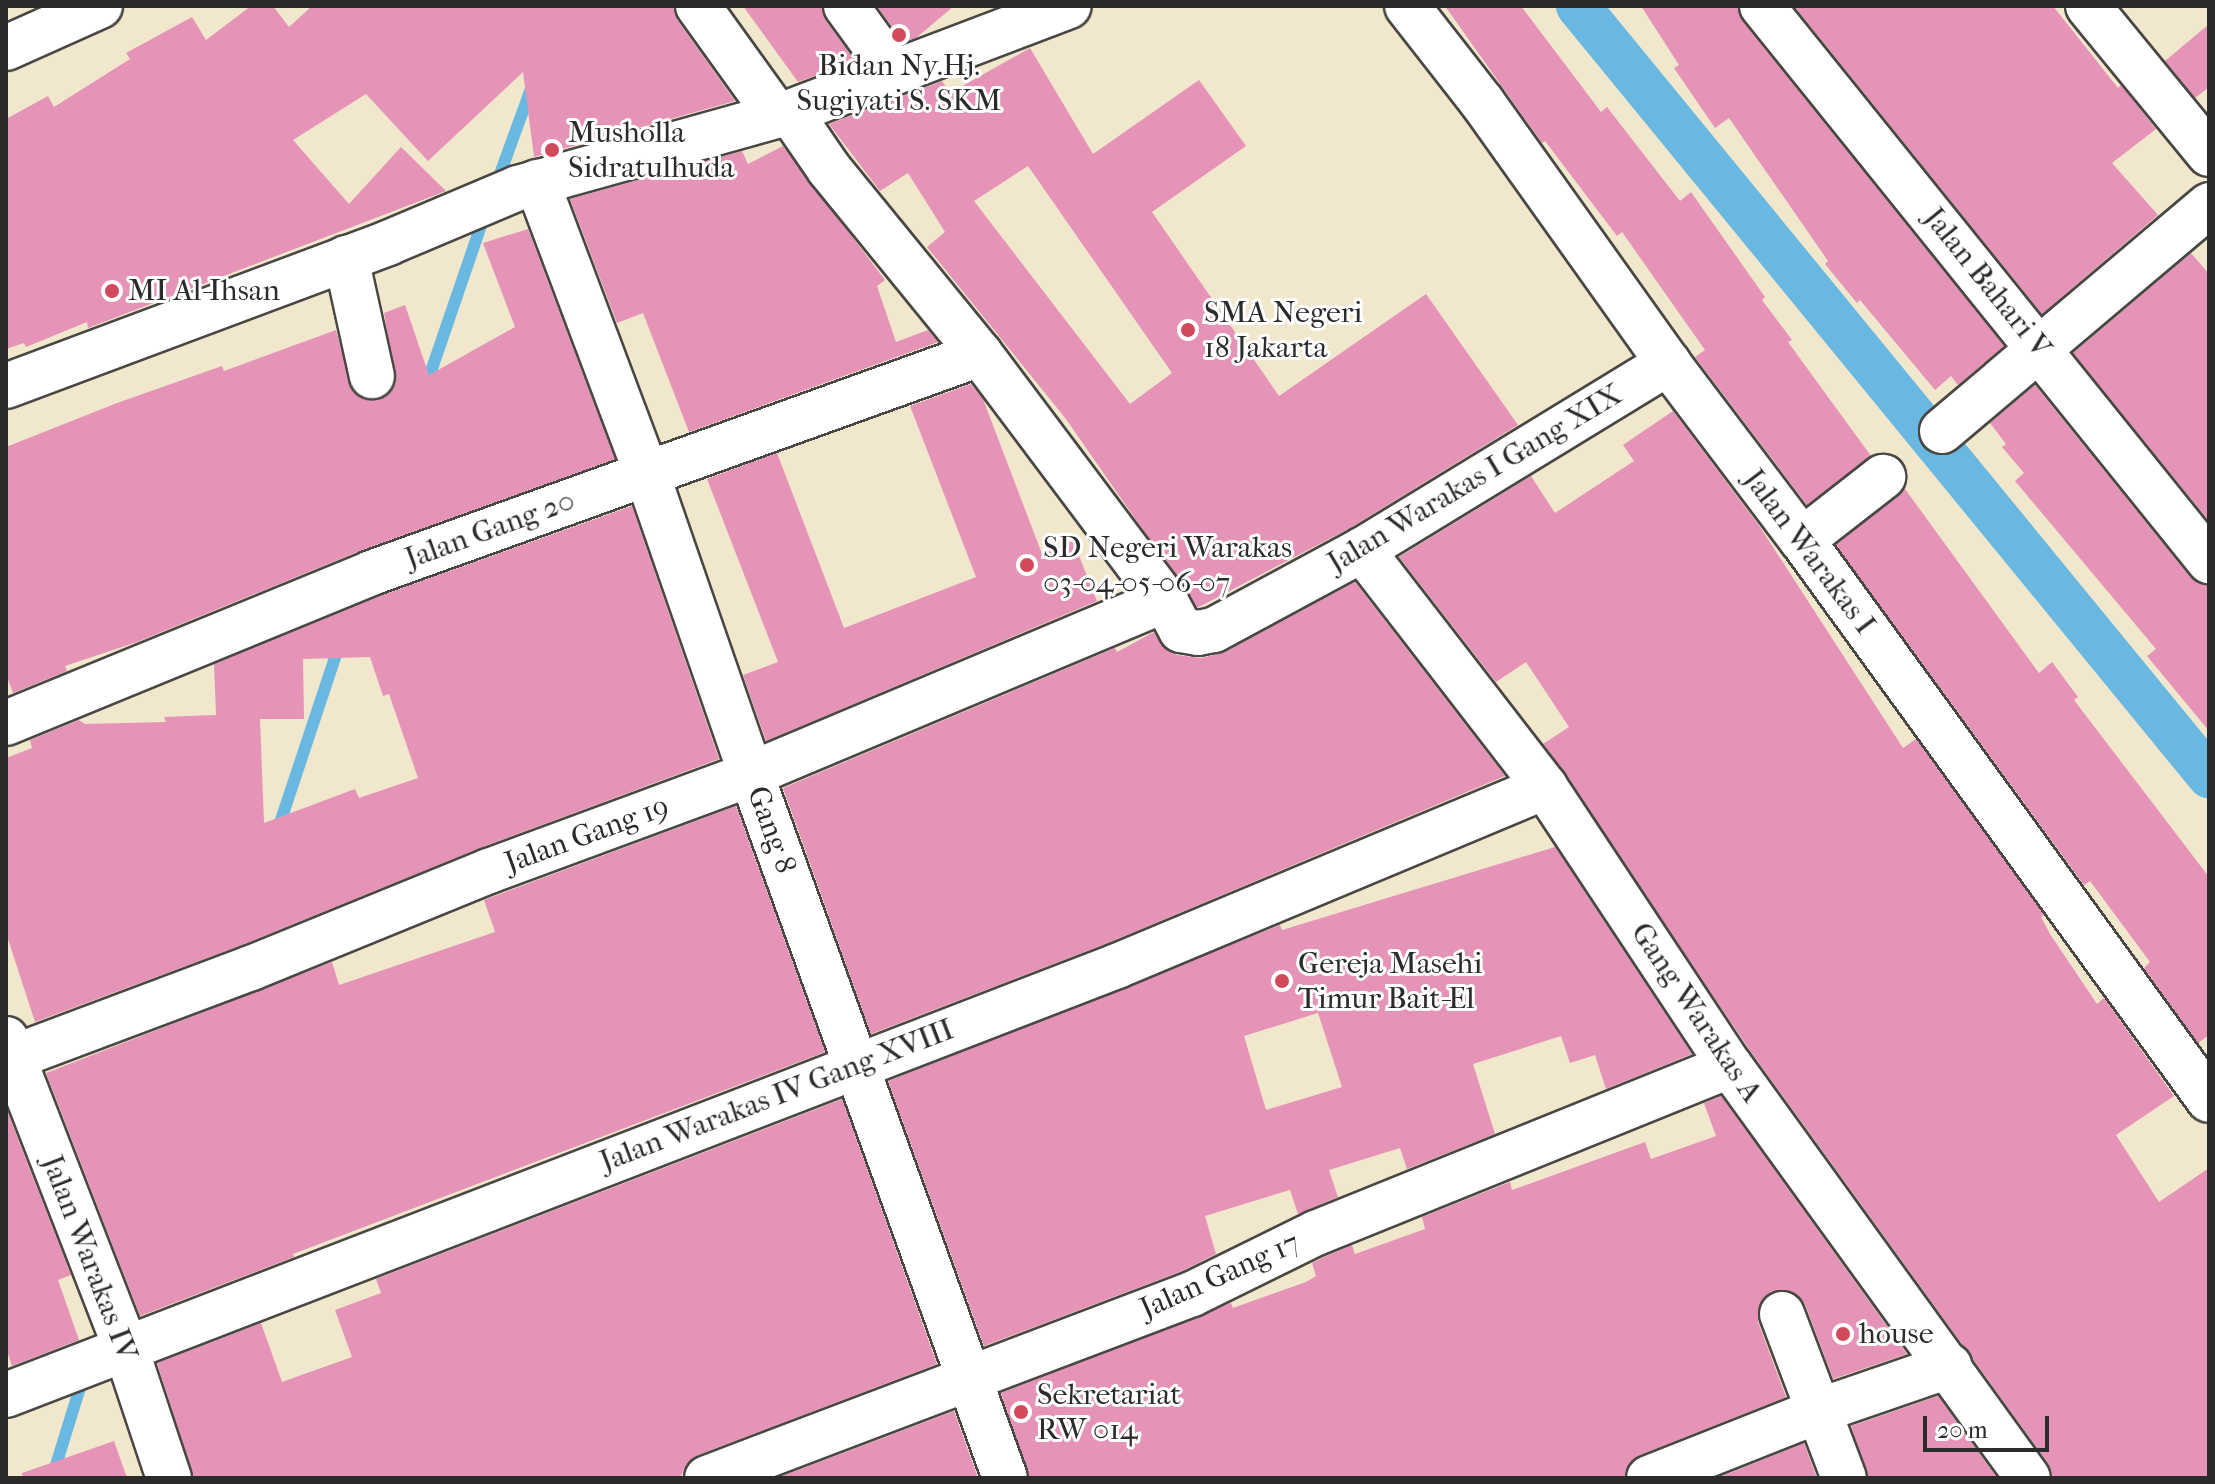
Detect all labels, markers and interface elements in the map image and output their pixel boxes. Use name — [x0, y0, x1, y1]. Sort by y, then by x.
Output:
marker: Bidan Ny.Hj. Sugiyati S. SKM — [890, 26, 908, 44]
place label: Bidan Ny.Hj. Sugiyati S. SKM — [797, 48, 1001, 118]
place label: Musholla Sidratulhuda — [568, 115, 734, 186]
marker: Musholla Sidratulhuda — [543, 141, 561, 159]
street label: Jalan Bahari V — [1916, 201, 2058, 365]
place label: MI Al-Ihsan — [128, 273, 280, 309]
marker: MI Al-Ihsan — [103, 282, 121, 300]
place label: SMA Negeri 18 Jakarta — [1204, 295, 1362, 366]
marker: SMA Negeri 18 Jakarta — [1179, 321, 1197, 339]
street label: Jalan Warakas I Gang XIX — [1321, 377, 1629, 581]
street label: Jalan Warakas I — [1735, 463, 1883, 641]
street label: Jalan Gang 20 — [400, 483, 580, 577]
place label: SD Negeri Warakas 03-04-05-06-07 — [1043, 530, 1292, 600]
marker: SD Negeri Warakas 03-04-05-06-07 — [1018, 556, 1036, 574]
street label: Gang 8 — [739, 782, 803, 878]
street label: Jalan Gang 19 — [500, 789, 674, 881]
street label: Gang Warakas A — [1623, 916, 1769, 1110]
place label: Gereja Masehi Timur Bait-El — [1298, 946, 1482, 1016]
marker: Gereja Masehi Timur Bait-El — [1273, 972, 1291, 990]
street label: Jalan Warakas IV Gang XVIII — [595, 1012, 959, 1180]
street label: Jalan Warakas IV — [33, 1151, 145, 1365]
street label: Jalan Gang 17 — [1135, 1225, 1305, 1327]
place label: house — [1859, 1316, 1934, 1352]
marker: house — [1834, 1325, 1852, 1343]
place label: Sekretariat RW 014 — [1037, 1377, 1181, 1448]
scale bar — [1927, 1400, 2053, 1450]
marker: Sekretariat RW 014 — [1012, 1403, 1030, 1421]
text: 20 m — [1937, 1416, 1988, 1444]

